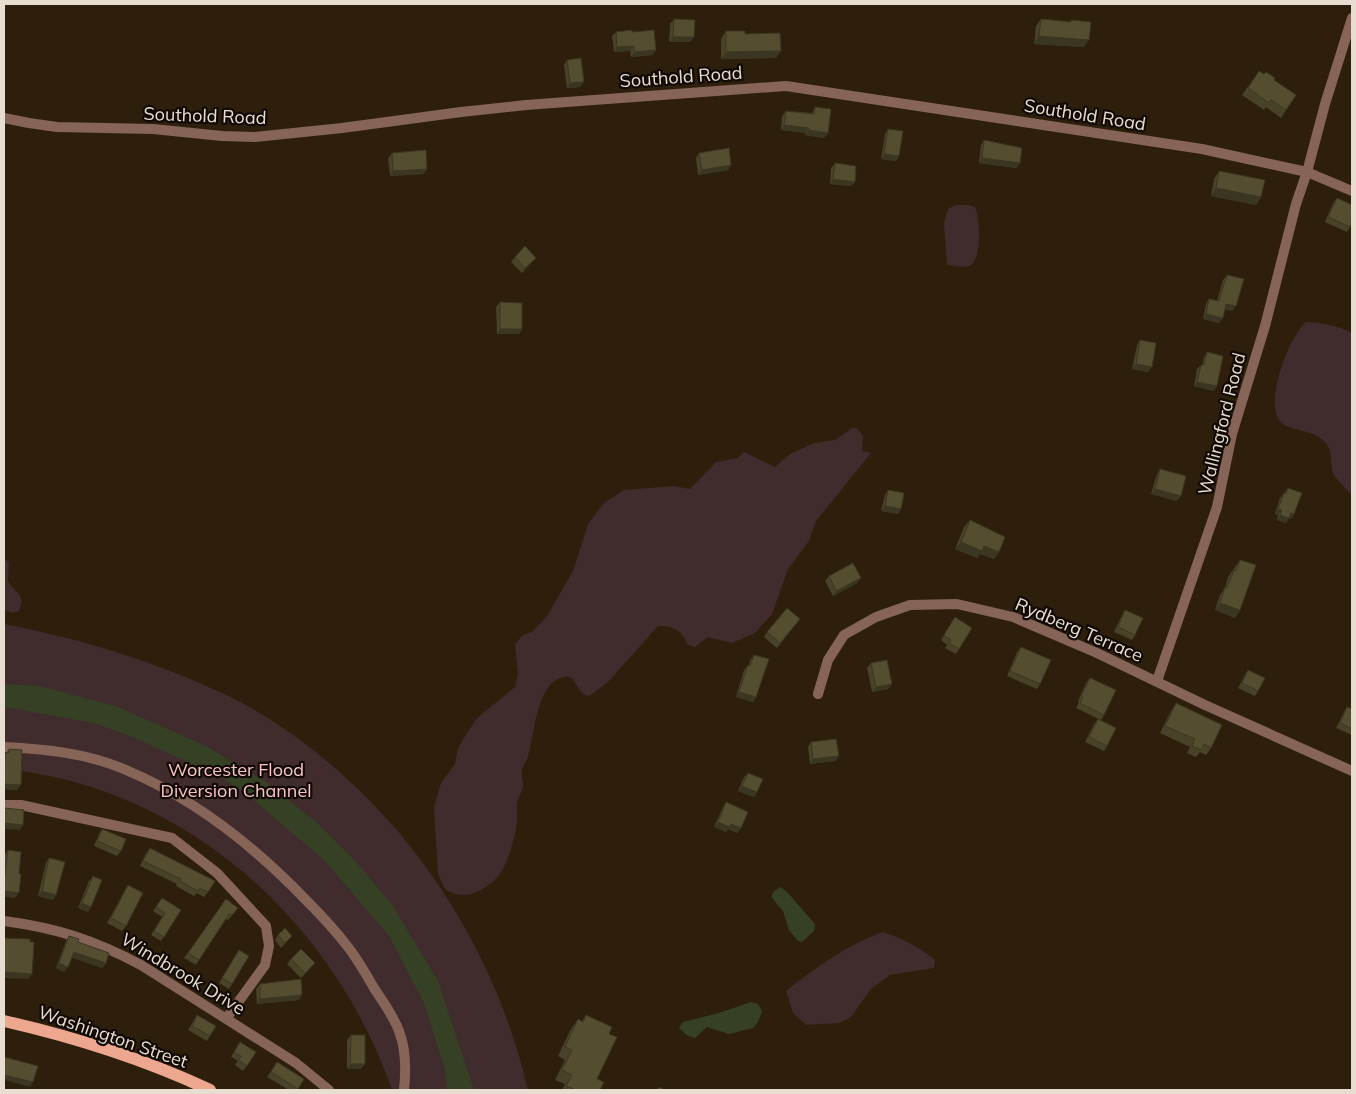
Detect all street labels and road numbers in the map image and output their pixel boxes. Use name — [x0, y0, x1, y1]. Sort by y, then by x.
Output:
street label: Southold Road — [619, 61, 743, 92]
street label: Southold Road — [1023, 94, 1148, 135]
street label: Southold Road — [143, 102, 267, 129]
street label: Wallingford Road — [1193, 350, 1250, 498]
street label: Rydberg Terrace — [1012, 592, 1147, 667]
street label: Windbrook Drive — [117, 927, 250, 1020]
street label: Washington Street — [35, 1000, 191, 1073]

